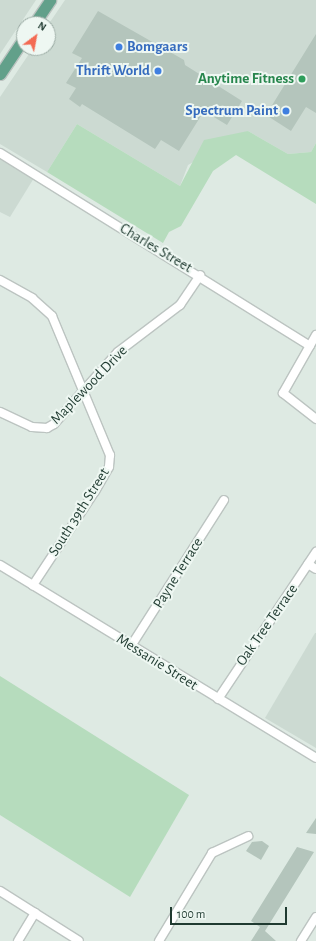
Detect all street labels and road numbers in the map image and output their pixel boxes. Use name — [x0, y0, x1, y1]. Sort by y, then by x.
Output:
street label: Charles Street — [117, 219, 195, 277]
street label: Maplewood Drive — [47, 342, 131, 428]
street label: South 39th Street — [45, 465, 113, 559]
street label: Payne Terrace — [149, 534, 207, 612]
street label: Oak Tree Terrace — [232, 581, 302, 669]
street label: Messanie Street — [113, 630, 201, 694]

